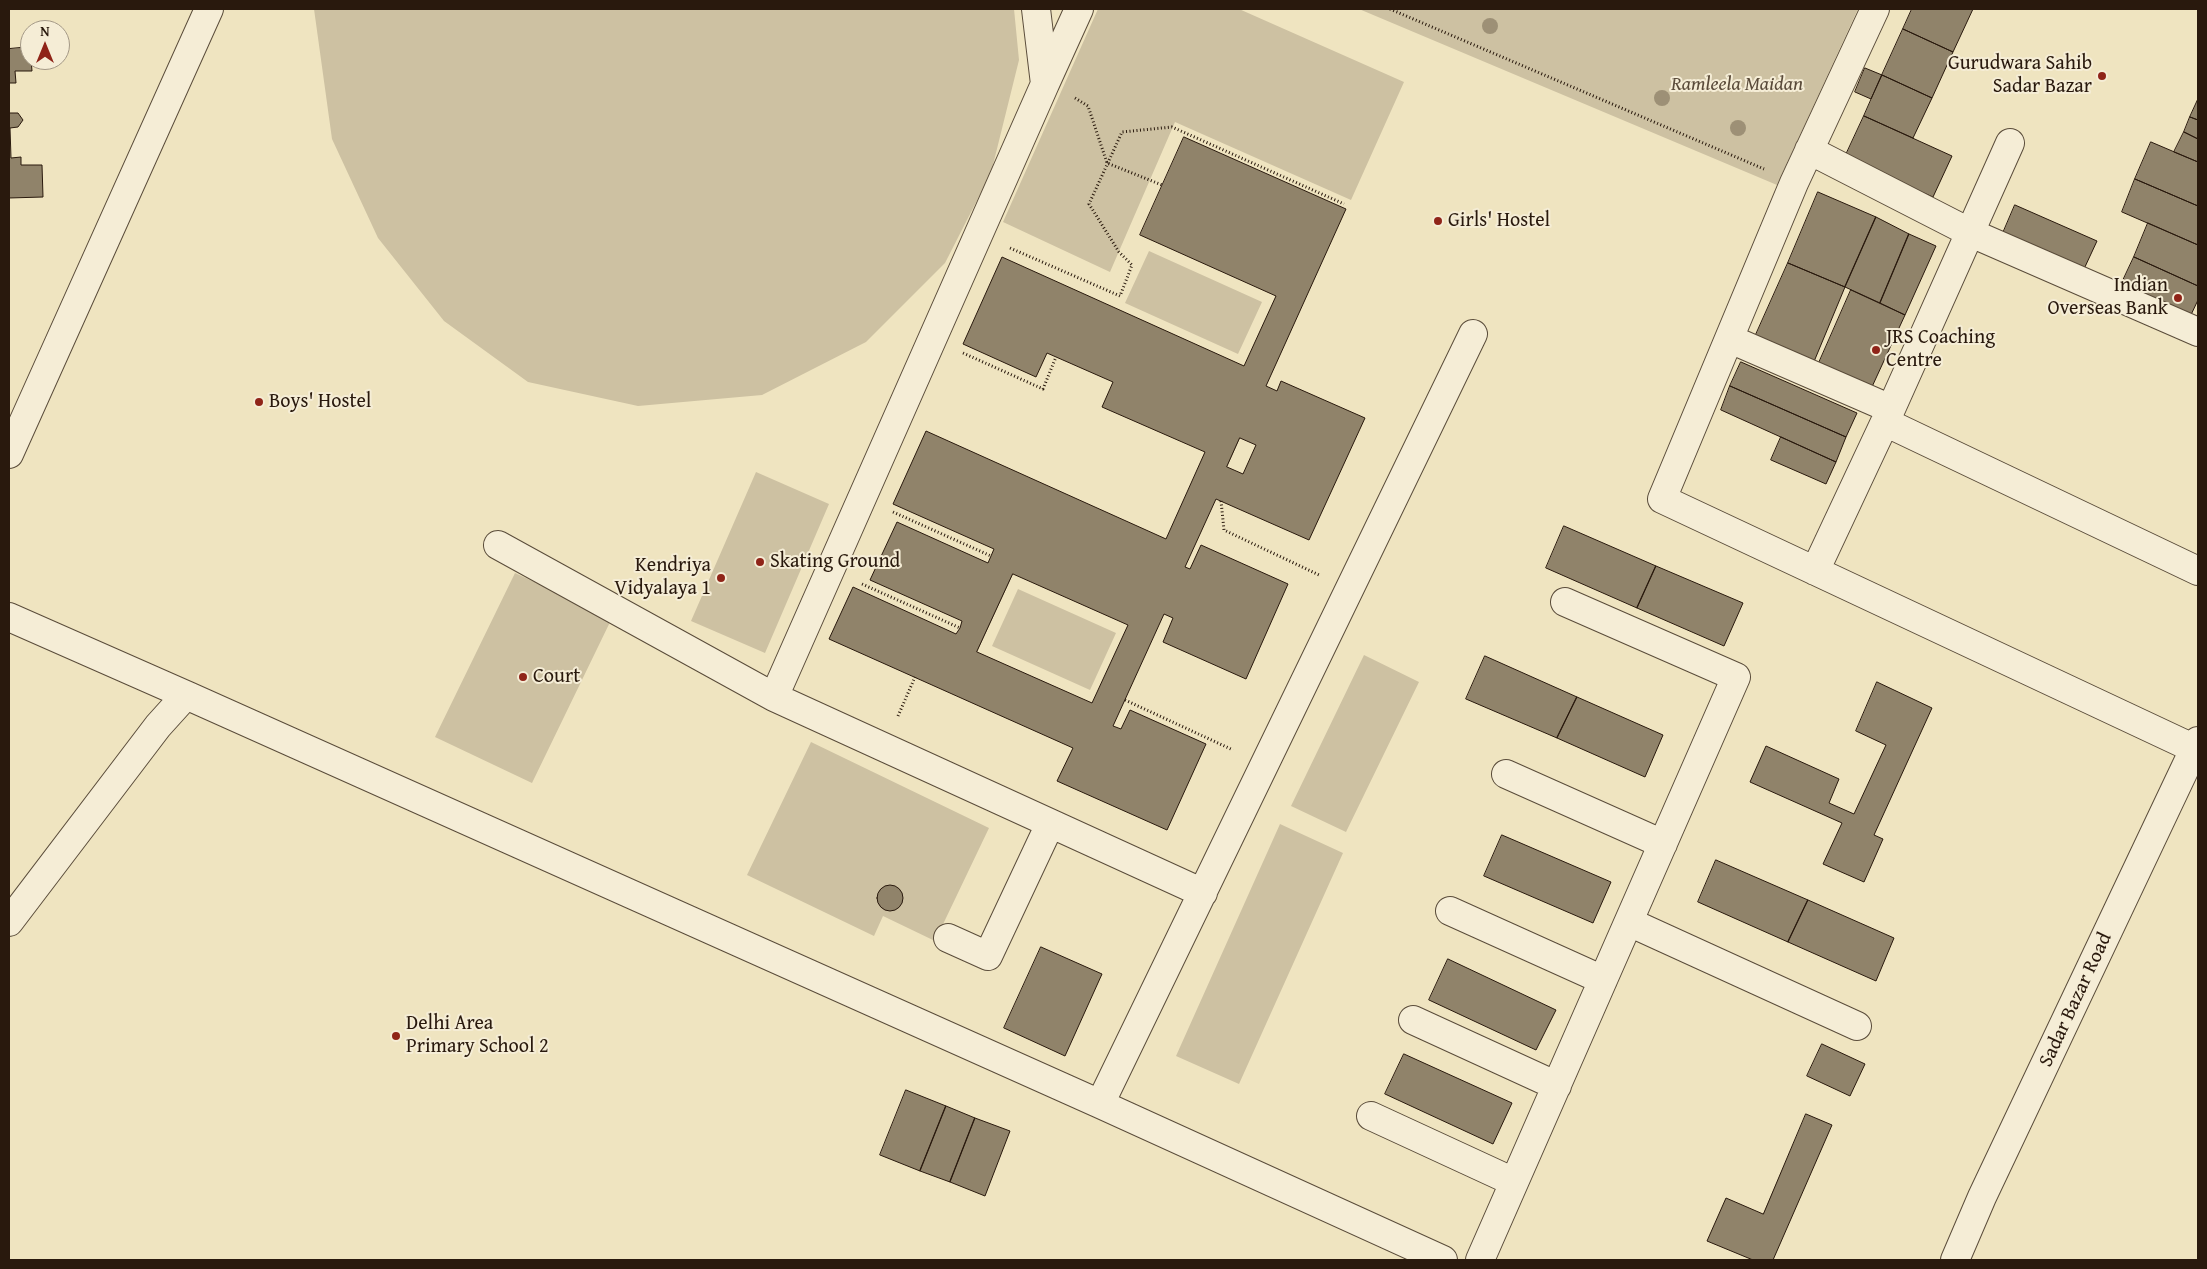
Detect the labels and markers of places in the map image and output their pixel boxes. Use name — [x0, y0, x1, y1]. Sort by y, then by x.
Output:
place label: Gurudwara Sahib Sadar Bazar — [1948, 52, 2092, 99]
marker: Gurudwara Sahib Sadar Bazar — [2096, 70, 2108, 82]
place label: Girls' Hostel — [1448, 209, 1550, 233]
marker: Girls' Hostel — [1432, 215, 1444, 227]
place label: Indian Overseas Bank — [2047, 274, 2168, 321]
marker: Indian Overseas Bank — [2172, 292, 2184, 304]
place label: JRS Coaching Centre — [1886, 326, 1995, 373]
marker: JRS Coaching Centre — [1870, 344, 1882, 356]
place label: Boys' Hostel — [269, 390, 371, 414]
marker: Boys' Hostel — [253, 396, 265, 408]
place label: Skating Ground — [770, 550, 900, 574]
place label: Kendriya Vidyalaya 1 — [614, 554, 711, 601]
marker: Skating Ground — [754, 556, 766, 568]
marker: Kendriya Vidyalaya 1 — [715, 572, 727, 584]
place label: Court — [533, 665, 580, 689]
marker: Court — [517, 671, 529, 683]
place label: Delhi Area Primary School 2 — [406, 1012, 549, 1059]
marker: Delhi Area Primary School 2 — [390, 1030, 402, 1042]

